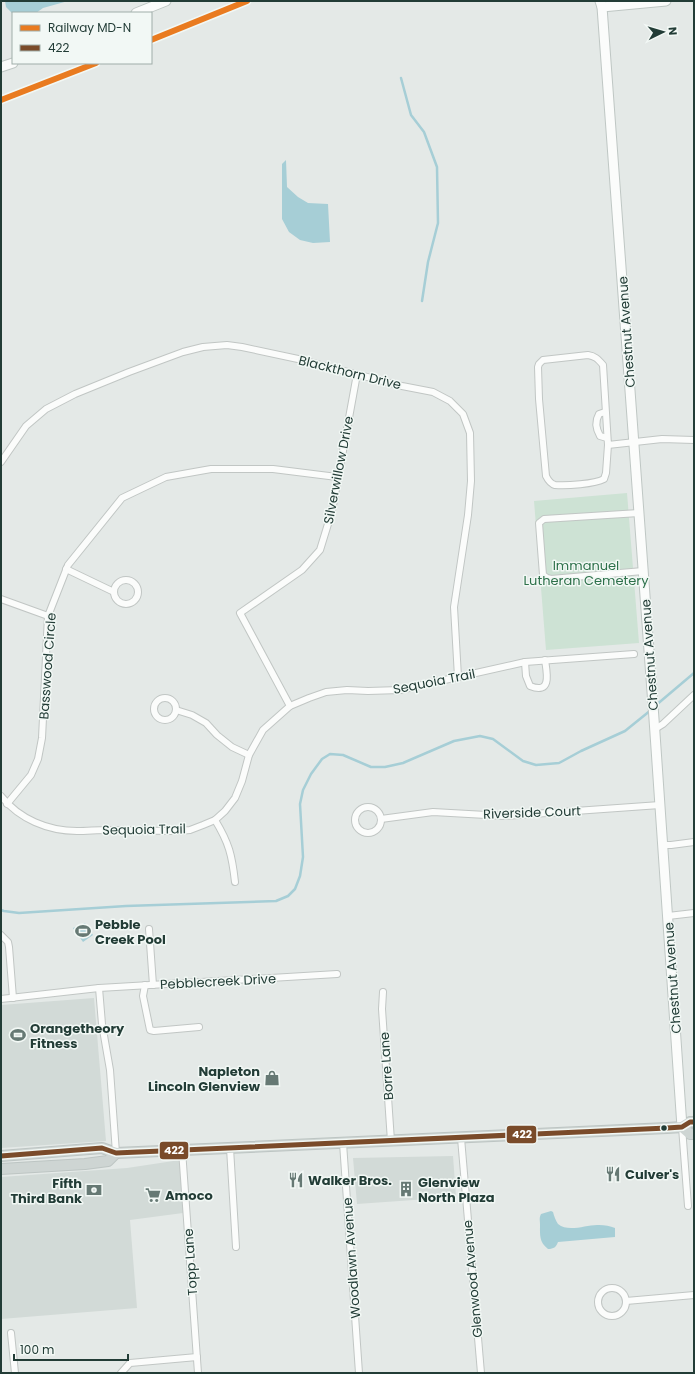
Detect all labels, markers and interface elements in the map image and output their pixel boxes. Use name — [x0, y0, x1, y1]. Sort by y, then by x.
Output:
legend — [12, 12, 152, 64]
north arrow — [643, 12, 683, 52]
text: Railway MD-N — [48, 19, 131, 36]
text: N — [665, 26, 681, 36]
text: 422 — [48, 39, 69, 56]
street label: Chestnut Avenue — [613, 276, 640, 388]
street label: Blackthorn Drive — [297, 351, 403, 394]
street label: Silverwillow Drive — [319, 415, 358, 526]
park label: Immanuel Lutheran Cemetery — [524, 556, 649, 590]
street label: Chestnut Avenue — [636, 599, 663, 711]
street label: Basswood Circle — [34, 612, 61, 720]
street label: Sequoia Trail — [391, 664, 477, 699]
street label: Riverside Court — [483, 801, 582, 824]
street label: Sequoia Trail — [102, 819, 186, 840]
place label: Pebble Creek Pool — [95, 915, 166, 949]
sports icon: Pebble Creek Pool — [74, 922, 92, 940]
street label: Chestnut Avenue — [659, 922, 686, 1034]
street label: Pebblecreek Drive — [160, 969, 276, 994]
place label: Orangetheory Fitness — [30, 1019, 125, 1053]
sports icon: Orangetheory Fitness — [9, 1026, 27, 1044]
street label: Borre Lane — [375, 1031, 398, 1101]
place label: Napleton Lincoln Glenview — [148, 1062, 261, 1096]
shop icon: Napleton Lincoln Glenview — [263, 1069, 281, 1087]
unlabelled marker — [659, 1123, 669, 1133]
line badge: 422 — [506, 1125, 537, 1144]
text: 422 — [512, 1126, 532, 1142]
line badge: 422 — [159, 1141, 189, 1160]
text: 422 — [164, 1142, 184, 1158]
restaurant icon: Culver's — [604, 1165, 622, 1183]
place label: Culver's — [625, 1165, 679, 1184]
restaurant icon: Walker Bros. — [287, 1171, 305, 1189]
place label: Walker Bros. — [308, 1171, 392, 1190]
place label: Glenview North Plaza — [418, 1173, 495, 1207]
place label: Fifth Third Bank — [10, 1174, 82, 1208]
building icon: Glenview North Plaza — [397, 1180, 415, 1198]
bank icon: Fifth Third Bank — [85, 1181, 103, 1199]
supermarket icon: Amoco — [144, 1186, 162, 1204]
place label: Amoco — [165, 1186, 213, 1205]
street label: Woodlawn Avenue — [338, 1197, 365, 1319]
street label: Glenwood Avenue — [458, 1219, 487, 1339]
street label: Topp Lane — [179, 1228, 202, 1296]
scale bar — [14, 1336, 128, 1362]
text: 100 m — [20, 1341, 54, 1358]

